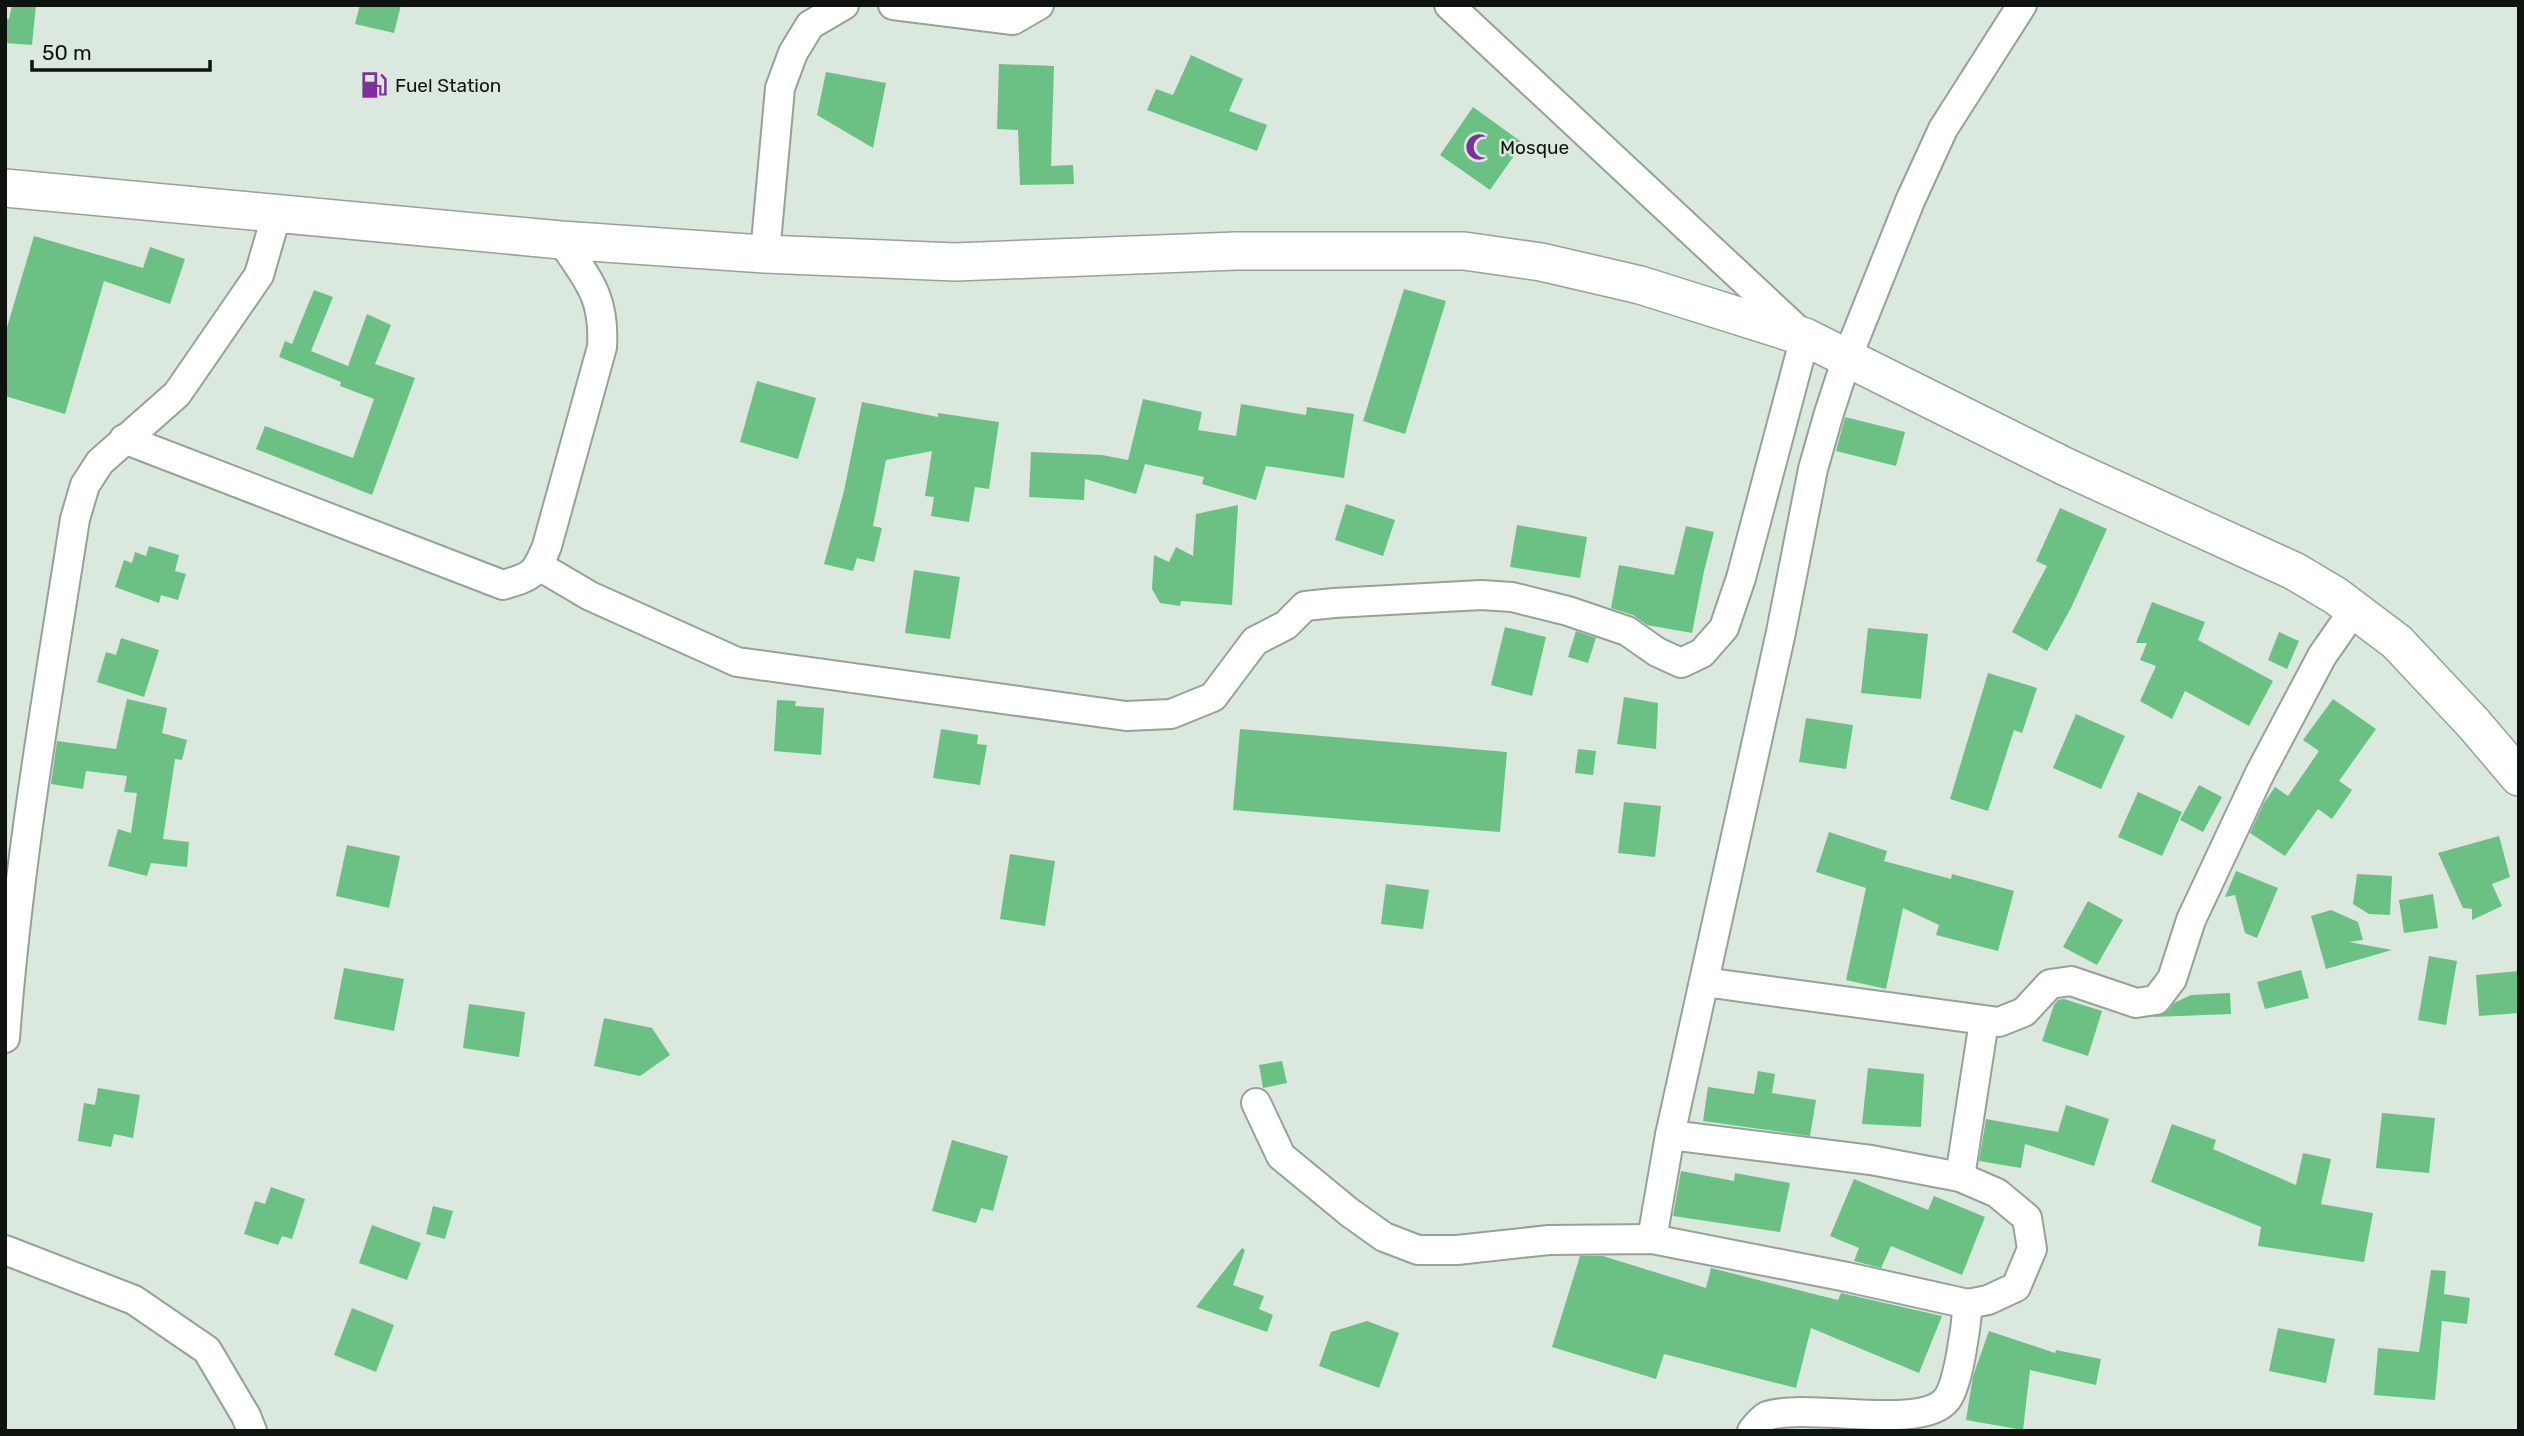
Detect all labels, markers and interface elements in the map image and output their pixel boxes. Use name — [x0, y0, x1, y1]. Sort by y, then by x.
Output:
scale bar — [32, 28, 210, 72]
text: 50 m — [42, 40, 92, 65]
fuel station icon: Fuel Station — [359, 70, 389, 100]
place label: Fuel Station — [395, 74, 501, 97]
mosque icon: Mosque — [1464, 132, 1494, 162]
place label: Mosque — [1500, 136, 1569, 159]

